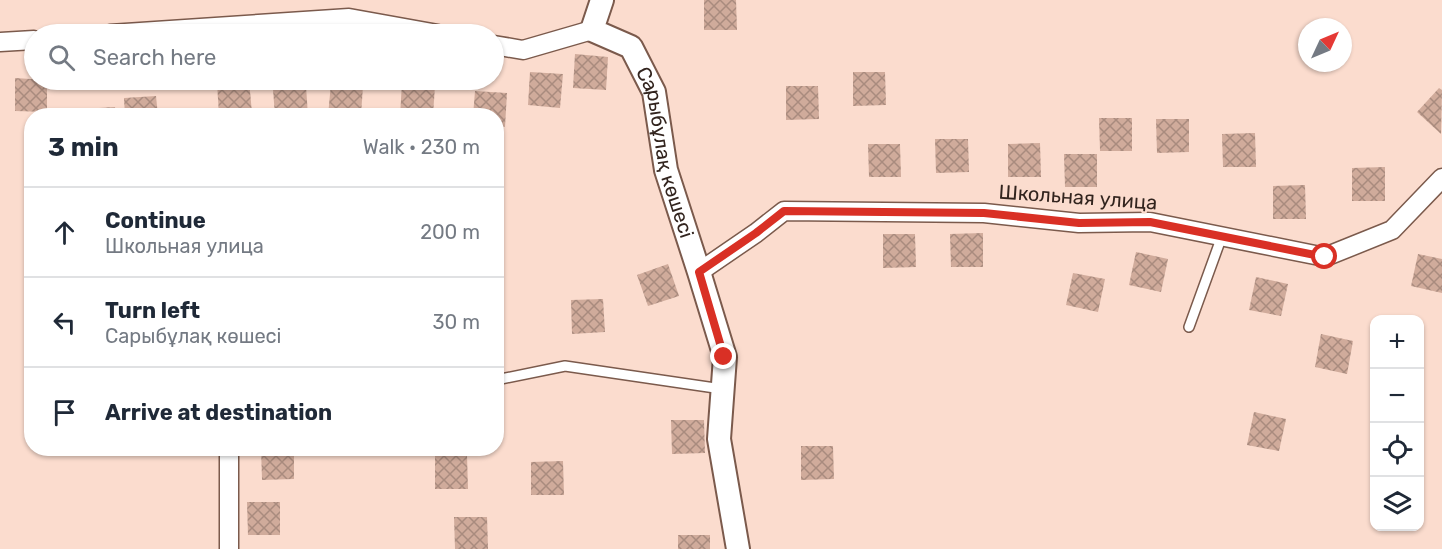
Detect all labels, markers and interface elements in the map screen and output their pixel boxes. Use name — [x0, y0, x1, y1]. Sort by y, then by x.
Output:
north arrow — [1298, 18, 1352, 72]
search box — [24, 24, 504, 90]
icon: search — [45, 41, 78, 74]
text: Search here — [93, 44, 216, 71]
street label: Сарыбұлақ көшесі — [631, 63, 699, 241]
text: 3 min — [48, 132, 119, 163]
text: Walk · 230 m — [363, 135, 480, 159]
street label: Школьная улица — [998, 179, 1158, 215]
text: Continue — [105, 207, 206, 234]
icon: ahead — [48, 216, 81, 249]
text: 200 m — [420, 220, 480, 244]
text: Школьная улица — [105, 234, 264, 258]
route start — [1311, 243, 1337, 269]
text: Turn left — [105, 297, 200, 324]
icon: left — [48, 306, 81, 339]
text: 30 m — [433, 310, 480, 334]
map controls — [1370, 315, 1424, 531]
button: + — [1370, 315, 1424, 369]
text: Сарыбұлақ көшесі — [105, 324, 281, 348]
route end — [710, 343, 736, 369]
button: − — [1370, 369, 1424, 423]
icon: arrive — [48, 396, 81, 429]
text: Arrive at destination — [105, 399, 332, 426]
button: locate — [1370, 423, 1424, 477]
button: layers — [1370, 477, 1424, 531]

